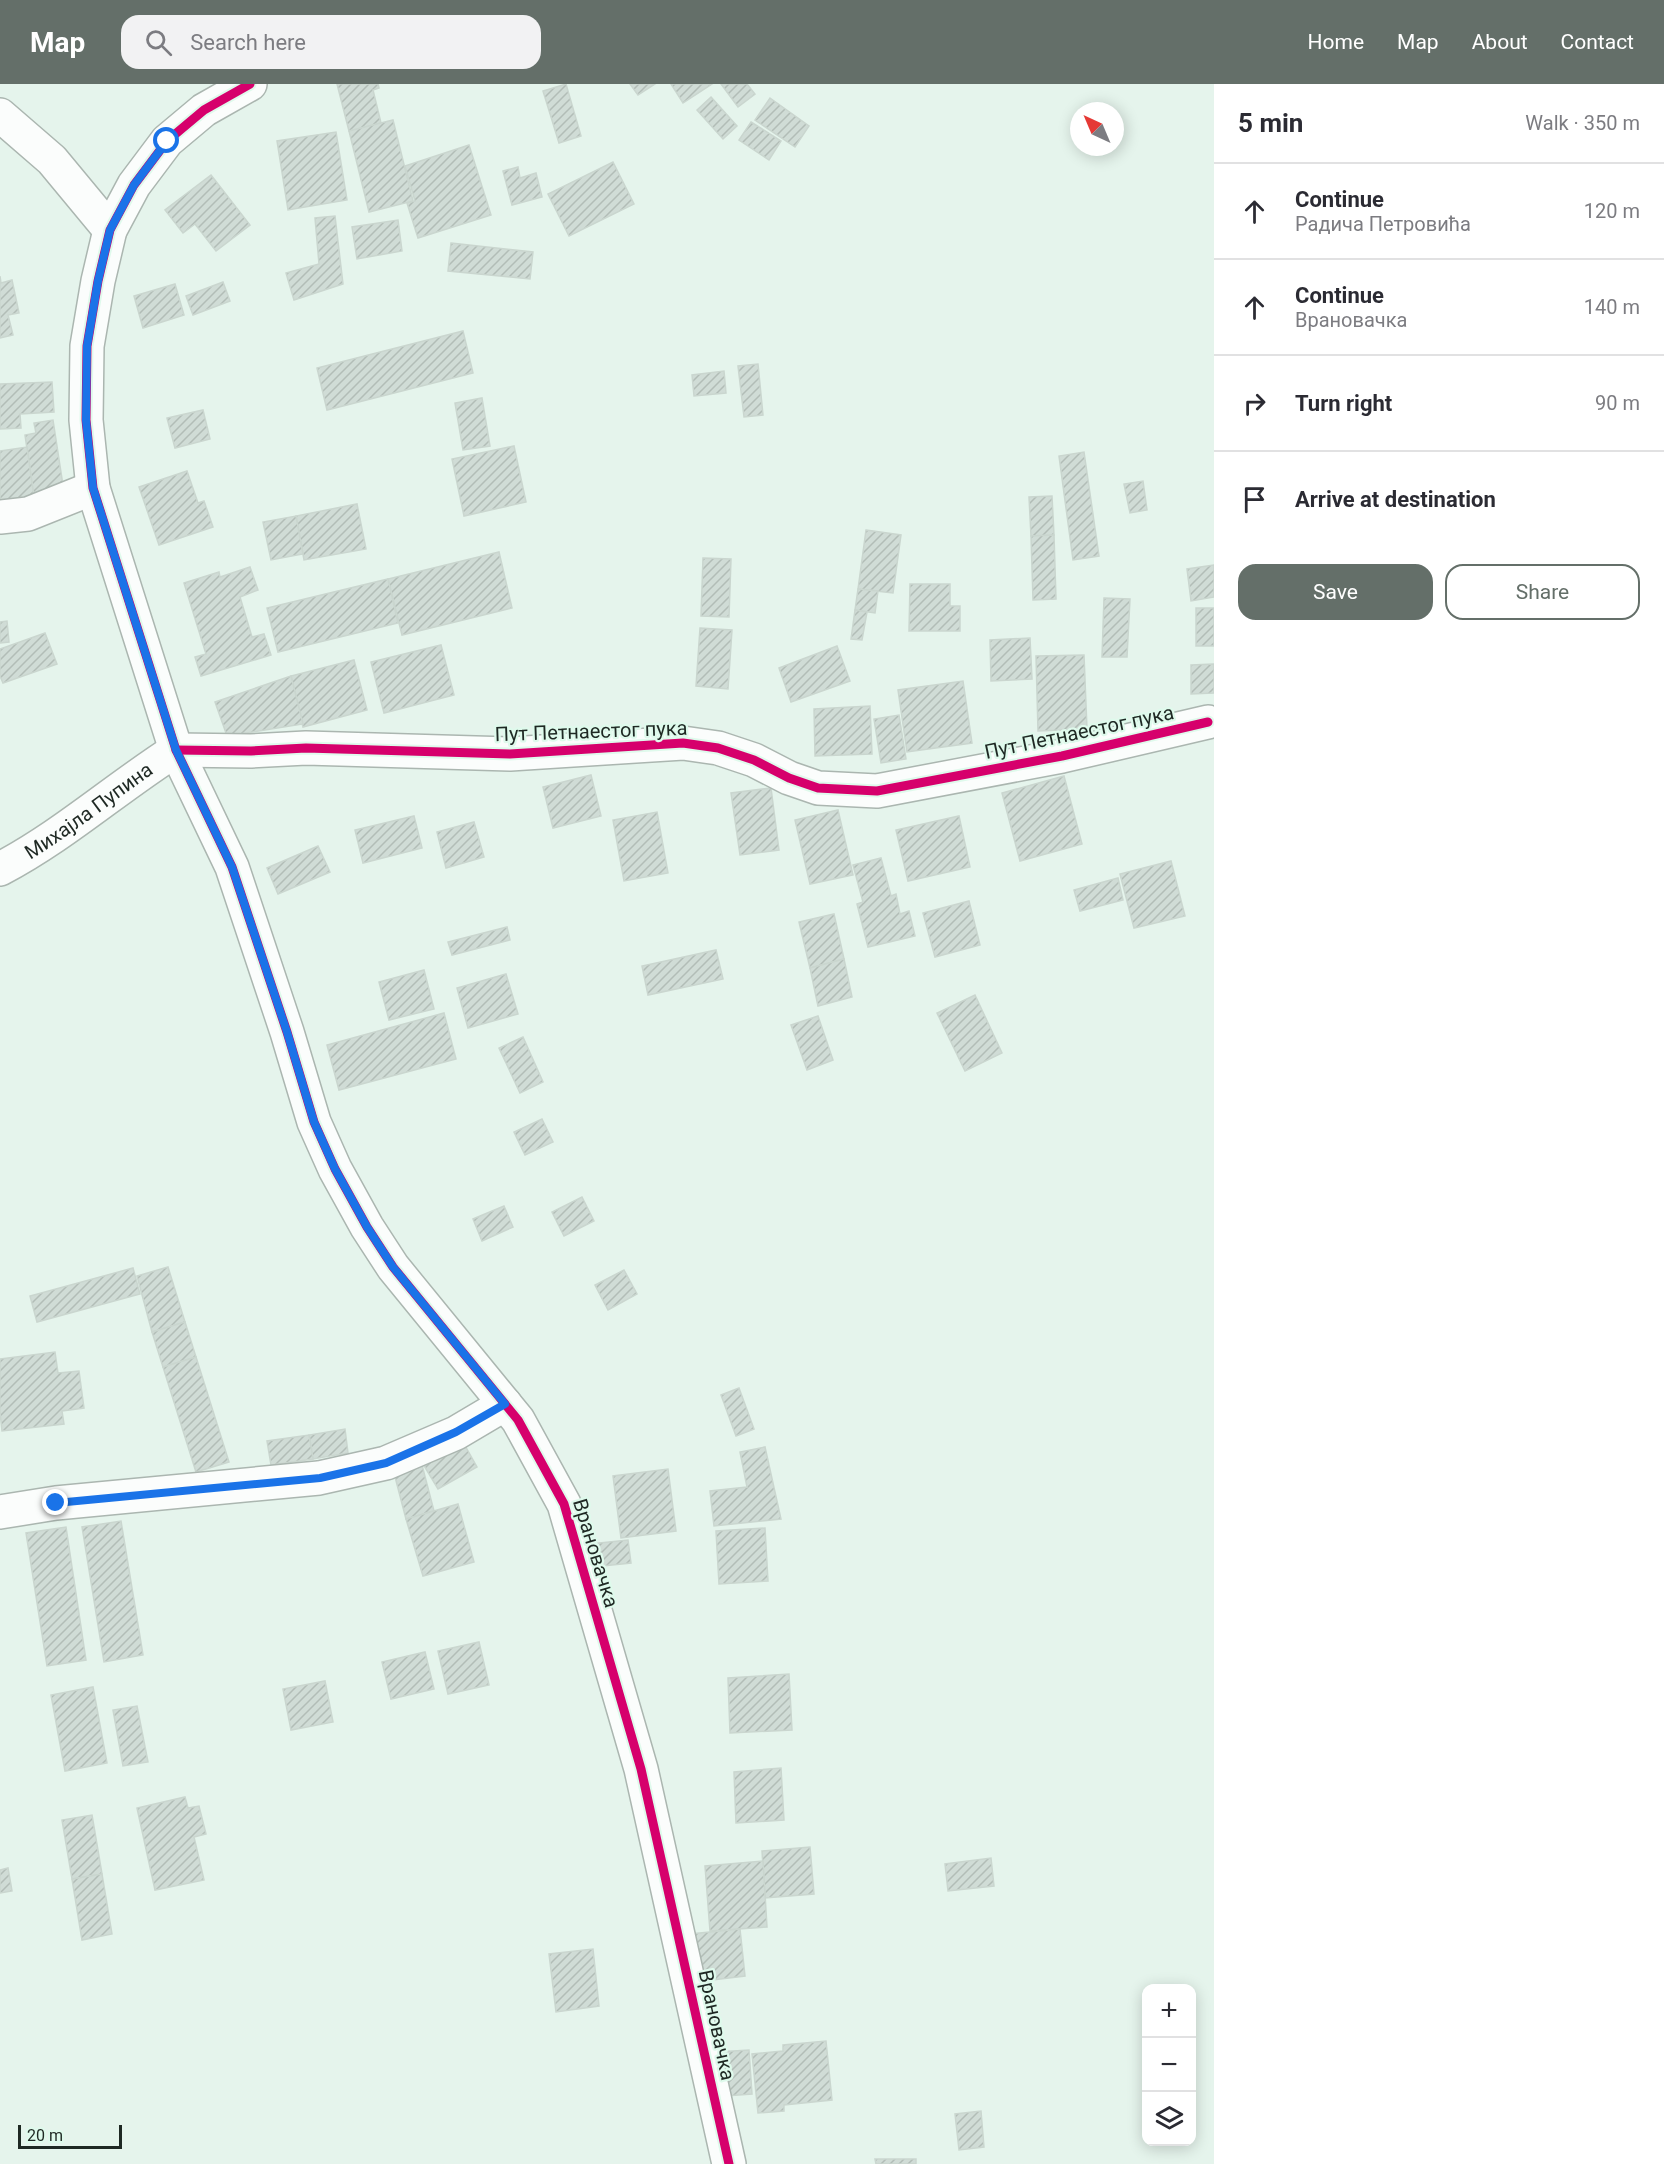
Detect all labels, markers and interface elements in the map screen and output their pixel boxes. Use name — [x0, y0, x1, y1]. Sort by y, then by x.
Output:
search box — [121, 15, 541, 69]
text: Map — [30, 26, 85, 59]
icon: search — [142, 26, 175, 59]
text: Search here — [190, 30, 306, 55]
text: Home — [1308, 30, 1364, 54]
text: Map — [1397, 30, 1439, 54]
text: About — [1472, 30, 1528, 54]
text: Contact — [1561, 30, 1634, 54]
north arrow — [1070, 102, 1124, 156]
text: 5 min — [1238, 108, 1303, 138]
text: Walk · 350 m — [1525, 111, 1640, 135]
route start — [153, 127, 179, 153]
text: Continue — [1295, 187, 1384, 212]
icon: ahead — [1238, 195, 1271, 228]
text: 120 m — [1584, 199, 1640, 223]
text: Радича Петровића — [1295, 212, 1471, 236]
text: Continue — [1295, 283, 1384, 308]
icon: ahead — [1238, 291, 1271, 324]
text: 140 m — [1584, 295, 1640, 319]
text: Врановачка — [1295, 308, 1407, 332]
icon: right — [1238, 387, 1271, 420]
text: Turn right — [1295, 391, 1392, 416]
text: 90 m — [1595, 391, 1640, 415]
icon: arrive — [1238, 483, 1271, 516]
text: Arrive at destination — [1295, 487, 1496, 512]
button: Save — [1238, 564, 1433, 620]
button: Share — [1445, 564, 1640, 620]
street label: Пут Петнаестог пука — [982, 700, 1176, 764]
street label: Пут Петнаестог пука — [494, 716, 688, 746]
street label: Михајла Пупина — [20, 757, 157, 864]
route end — [42, 1489, 68, 1515]
street label: Врановачка — [568, 1496, 624, 1610]
street label: Врановачка — [694, 1968, 740, 2082]
map controls — [1142, 1984, 1196, 2146]
button: + — [1142, 1984, 1196, 2038]
button: − — [1142, 2038, 1196, 2092]
button: layers — [1142, 2092, 1196, 2146]
scale bar — [18, 2122, 122, 2150]
text: 20 m — [27, 2126, 63, 2145]

